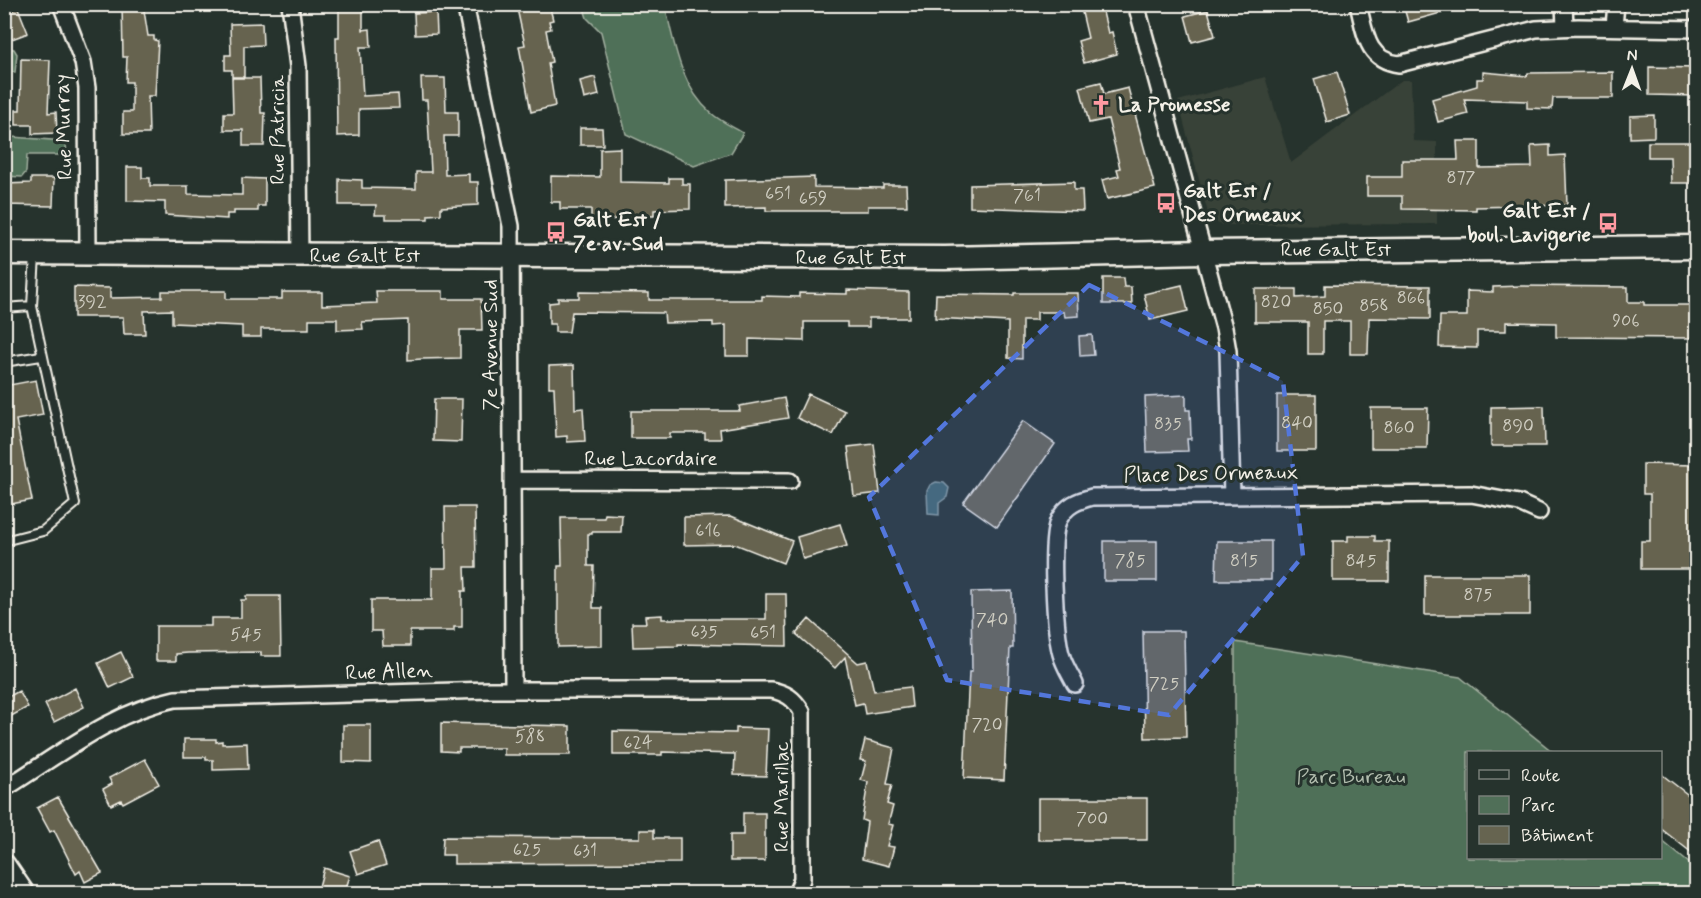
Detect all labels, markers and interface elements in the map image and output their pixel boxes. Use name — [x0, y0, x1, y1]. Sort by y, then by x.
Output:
north arrow — [1602, 39, 1662, 99]
text: N — [1627, 45, 1638, 66]
street label: Rue Murray — [48, 74, 80, 180]
street label: Rue Patricia — [264, 75, 292, 185]
place label: La Promesse — [1118, 91, 1230, 119]
church icon: La Promesse — [1089, 93, 1113, 117]
house number: 877 — [1446, 166, 1476, 190]
place label: Galt Est / Des Ormeaux — [1183, 177, 1303, 229]
house number: 651 — [765, 182, 791, 206]
house number: 761 — [1013, 184, 1041, 208]
house number: 659 — [799, 187, 827, 211]
bus stop icon: Galt Est / Des Ormeaux — [1154, 191, 1178, 215]
place label: Galt Est / boul. Lavigerie — [1467, 197, 1591, 251]
place label: Galt Est / 7e av. Sud — [573, 206, 663, 258]
bus stop icon: Galt Est / boul. Lavigerie — [1596, 211, 1620, 235]
bus stop icon: Galt Est / 7e av. Sud — [544, 220, 568, 244]
street label: Rue Galt Est — [1281, 236, 1392, 264]
street label: Rue Galt Est — [310, 242, 421, 270]
street label: Rue Galt Est — [796, 244, 907, 272]
street label: 7e Avenue Sud — [477, 279, 505, 411]
house number: 866 — [1397, 286, 1425, 310]
house number: 392 — [77, 290, 107, 314]
house number: 820 — [1261, 290, 1291, 314]
house number: 858 — [1359, 294, 1389, 318]
house number: 850 — [1313, 297, 1343, 321]
house number: 906 — [1612, 309, 1640, 333]
house number: 840 — [1281, 411, 1313, 435]
house number: 835 — [1154, 412, 1182, 436]
house number: 890 — [1502, 414, 1534, 438]
house number: 860 — [1384, 416, 1414, 440]
street label: Rue Lacordaire — [584, 445, 718, 473]
street label: Place Des Ormeaux — [1124, 458, 1298, 490]
house number: 616 — [695, 519, 721, 543]
house number: 785 — [1115, 549, 1145, 573]
house number: 815 — [1230, 549, 1258, 573]
house number: 845 — [1345, 549, 1377, 573]
house number: 875 — [1463, 583, 1493, 607]
house number: 740 — [976, 608, 1008, 632]
house number: 635 — [691, 620, 717, 644]
house number: 651 — [750, 621, 776, 645]
house number: 545 — [230, 623, 262, 647]
street label: Rue Allen — [345, 656, 434, 688]
house number: 725 — [1149, 672, 1179, 696]
house number: 720 — [971, 713, 1003, 737]
house number: 588 — [515, 725, 545, 749]
house number: 624 — [623, 731, 653, 755]
street label: Rue Marillac — [768, 741, 796, 852]
legend — [1467, 751, 1662, 859]
park label: Parc Bureau — [1297, 763, 1405, 791]
text: Route — [1521, 764, 1560, 788]
text: Parc — [1521, 794, 1555, 818]
house number: 700 — [1076, 807, 1108, 831]
text: Bâtiment — [1521, 824, 1594, 848]
house number: 625 — [513, 838, 541, 862]
house number: 631 — [573, 839, 597, 863]

